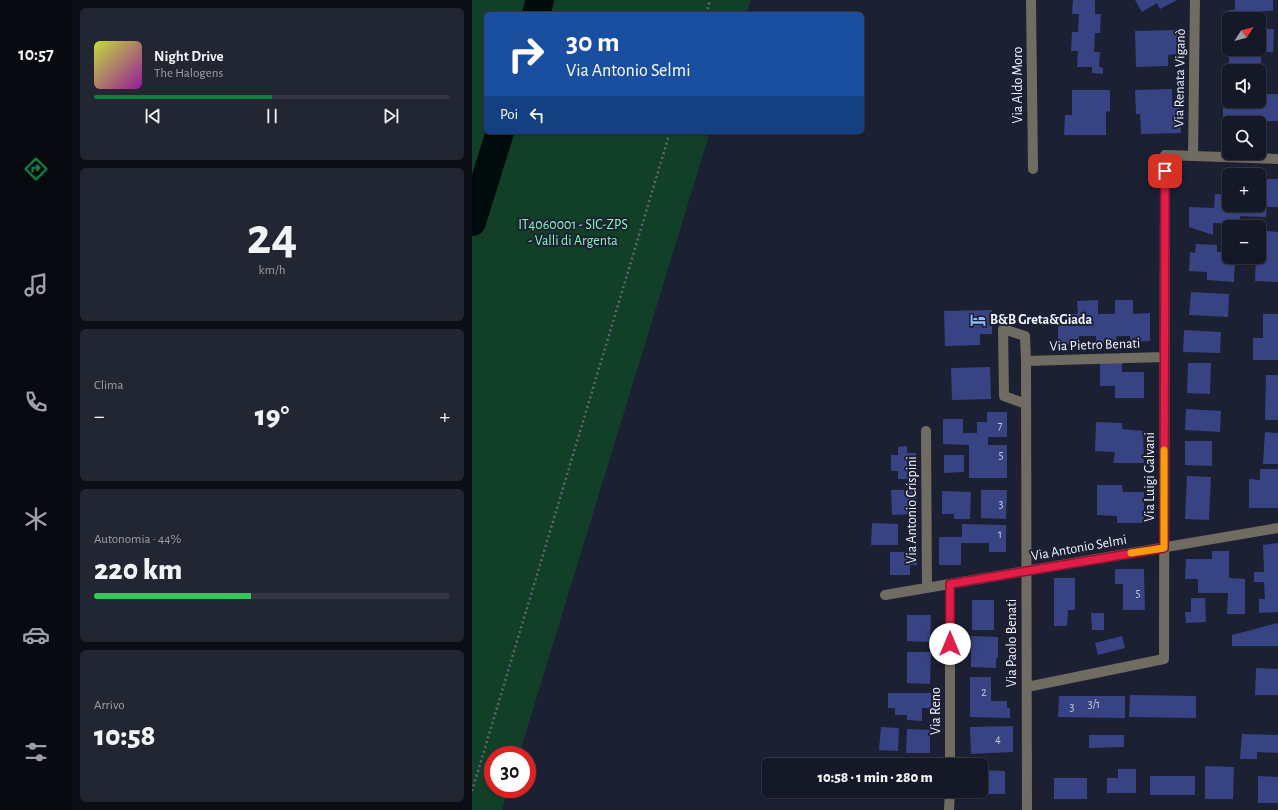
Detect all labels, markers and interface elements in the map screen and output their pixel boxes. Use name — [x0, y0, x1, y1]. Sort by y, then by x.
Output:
north arrow — [1222, 12, 1266, 56]
map controls — [1222, 12, 1266, 264]
icon: right — [500, 28, 552, 80]
street label: Via Renata Viganò — [1172, 28, 1188, 128]
text: 30 m — [566, 29, 619, 57]
text: 10:57 — [18, 46, 54, 64]
street label: Via Aldo Moro — [1011, 46, 1025, 123]
text: Night Drive — [154, 49, 224, 64]
text: Via Antonio Selmi — [566, 62, 691, 80]
button: sound — [1222, 64, 1266, 108]
text: The Halogens — [154, 67, 223, 80]
icon: left — [526, 104, 548, 126]
icon: previous — [142, 105, 164, 127]
icon: pause — [261, 105, 283, 127]
icon: next — [380, 105, 402, 127]
text: Poi — [500, 107, 518, 122]
button: search — [1222, 116, 1266, 160]
pin — [1148, 154, 1182, 188]
icon: directions — [22, 155, 50, 183]
icon: arrive — [1154, 160, 1176, 182]
button: + — [1222, 168, 1266, 212]
text: 24 — [247, 211, 297, 263]
park label: IT4060001 - SIC-ZPS - Valli di Argenta — [518, 218, 628, 248]
button: − — [1222, 220, 1266, 264]
text: km/h — [259, 264, 285, 277]
icon: music — [22, 271, 50, 299]
hotel icon: B&B Greta&Giada — [969, 311, 987, 329]
place label: B&B Greta&Giada — [990, 313, 1092, 327]
street label: Via Pietro Benati — [1049, 336, 1141, 354]
text: Clima — [94, 379, 124, 392]
icon: phone — [22, 388, 50, 416]
text: 19° — [255, 401, 289, 431]
text: − — [94, 405, 105, 427]
text: + — [439, 405, 450, 427]
house number: 7 — [997, 419, 1003, 431]
street label: Via Luigi Galvani — [1143, 432, 1157, 522]
house number: 5 — [998, 449, 1004, 461]
street label: Via Antonio Crispini — [905, 456, 919, 564]
house number: 3 — [999, 498, 1004, 510]
icon: climate — [22, 505, 50, 533]
house number: 1 — [998, 528, 1002, 540]
text: Autonomia · 44% — [94, 533, 181, 546]
street label: Via Antonio Selmi — [1030, 533, 1128, 563]
text: 220 km — [94, 555, 182, 585]
house number: 5 — [1135, 587, 1141, 599]
street label: Via Paolo Benati — [1005, 599, 1019, 687]
icon: car — [22, 621, 50, 649]
position arrow — [929, 623, 971, 665]
house number: 2 — [981, 686, 987, 698]
street label: Via Reno — [929, 687, 943, 735]
house number: 3/1 — [1088, 698, 1100, 710]
text: Arrivo — [94, 699, 125, 712]
house number: 3 — [1070, 701, 1075, 713]
text: 10:58 — [94, 721, 156, 751]
house number: 4 — [995, 733, 1001, 745]
icon: filters — [22, 738, 50, 766]
speed limit sign: 30 — [484, 746, 536, 798]
text: 10:58 · 1 min · 280 m — [817, 770, 933, 785]

